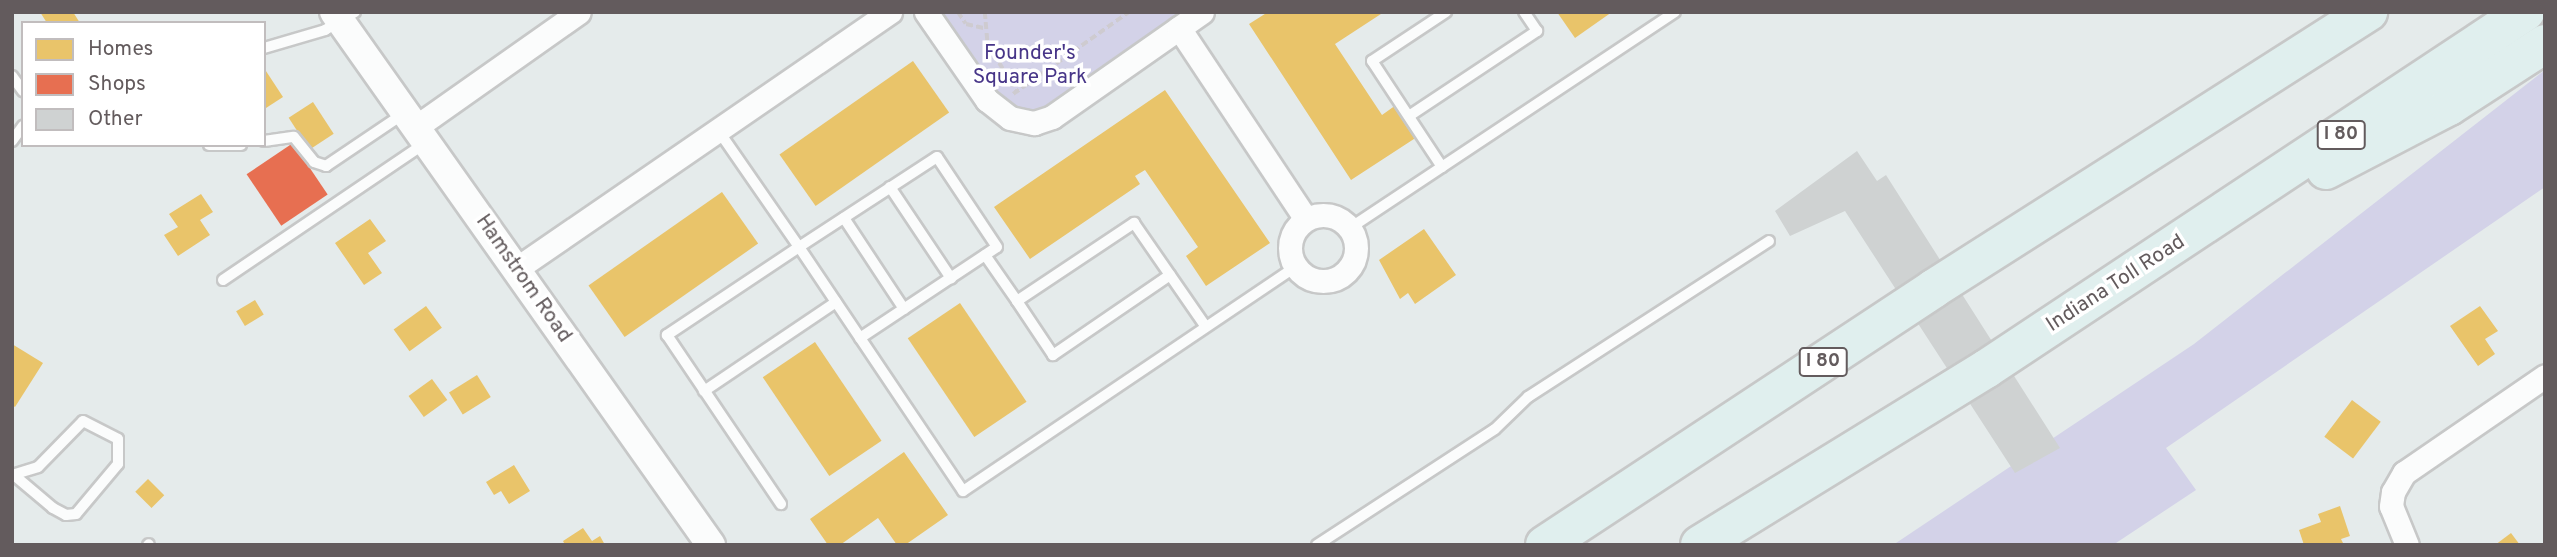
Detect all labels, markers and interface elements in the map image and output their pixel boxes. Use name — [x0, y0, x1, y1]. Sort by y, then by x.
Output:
legend — [21, 21, 266, 147]
text: Homes — [88, 36, 153, 63]
park label: Founder's Square Park — [973, 41, 1087, 91]
text: Shops — [88, 71, 146, 98]
text: Other — [88, 106, 143, 133]
road number: I 80 — [2316, 119, 2366, 150]
street label: Hamstrom Road — [470, 210, 576, 348]
street label: Indiana Toll Road — [2042, 230, 2190, 338]
road number: I 80 — [1798, 346, 1848, 378]

